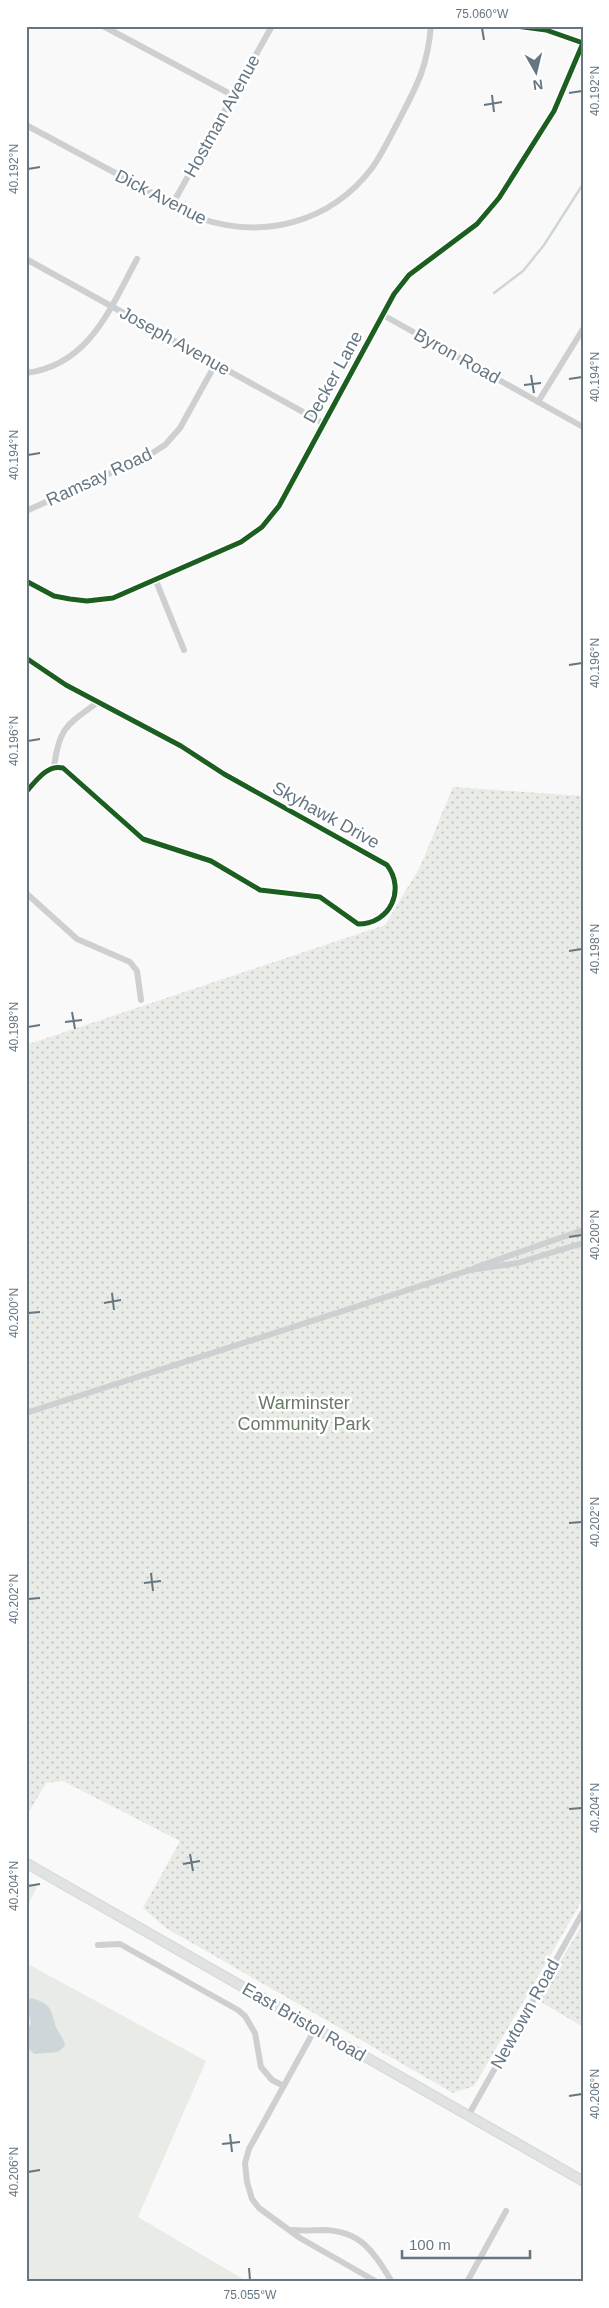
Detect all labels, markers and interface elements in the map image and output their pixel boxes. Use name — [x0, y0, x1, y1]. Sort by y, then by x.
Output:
text: 75.060°W — [456, 7, 509, 21]
north arrow — [512, 48, 562, 98]
street label: Hostman Avenue — [180, 51, 264, 181]
text: 40.192°N — [588, 66, 602, 116]
text: N — [532, 76, 544, 94]
text: 40.192°N — [7, 144, 21, 194]
street label: Dick Avenue — [112, 165, 210, 229]
street label: Joseph Avenue — [116, 302, 234, 380]
street label: Byron Road — [411, 324, 503, 388]
street label: Decker Lane — [300, 328, 366, 426]
text: 40.194°N — [588, 352, 602, 402]
text: 40.194°N — [7, 430, 21, 480]
street label: Ramsay Road — [43, 444, 155, 510]
text: 40.196°N — [588, 638, 602, 688]
text: 40.196°N — [7, 716, 21, 766]
street label: Skyhawk Drive — [269, 777, 383, 853]
text: 40.198°N — [588, 924, 602, 974]
text: 40.198°N — [7, 1002, 21, 1052]
text: 40.200°N — [588, 1210, 602, 1260]
text: 40.200°N — [7, 1288, 21, 1338]
park label: Warminster Community Park — [237, 1393, 372, 1434]
text: 40.202°N — [588, 1497, 602, 1547]
text: 40.202°N — [7, 1574, 21, 1624]
text: 40.204°N — [588, 1783, 602, 1833]
text: 40.204°N — [7, 1861, 21, 1911]
street label: Newtown Road — [487, 1956, 563, 2072]
street label: East Bristol Road — [239, 1979, 369, 2065]
text: 40.206°N — [588, 2069, 602, 2119]
text: 40.206°N — [7, 2147, 21, 2197]
scale bar — [402, 2228, 529, 2260]
text: 100 m — [409, 2236, 451, 2253]
text: 75.055°W — [224, 2288, 277, 2302]

